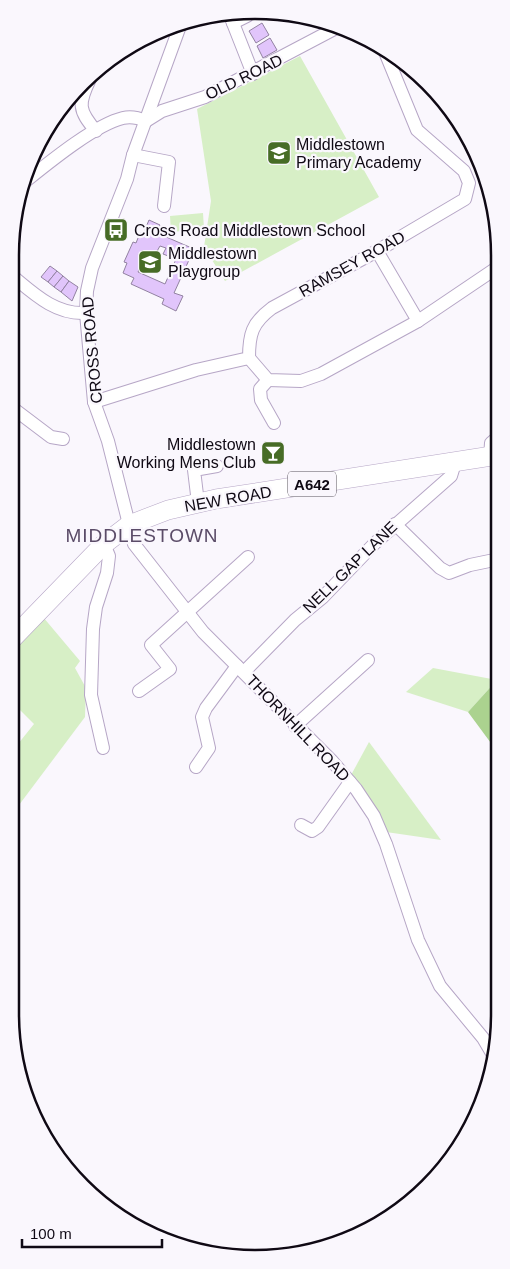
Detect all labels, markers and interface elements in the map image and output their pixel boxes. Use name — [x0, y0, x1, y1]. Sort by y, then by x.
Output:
street label: OLD ROAD — [203, 51, 285, 103]
place label: Middlestown Primary Academy — [296, 136, 421, 171]
school or university icon: Middlestown Primary Academy — [266, 140, 292, 166]
bus stop icon: Cross Road Middlestown School — [103, 217, 129, 243]
place label: Cross Road Middlestown School — [134, 222, 365, 239]
street label: RAMSEY ROAD — [296, 228, 408, 300]
place label: Middlestown Playgroup — [168, 245, 257, 280]
school or university icon: Middlestown Playgroup — [137, 249, 163, 275]
street label: CROSS ROAD — [79, 296, 105, 404]
place label: Middlestown Working Mens Club — [117, 436, 256, 471]
bar icon: Middlestown Working Mens Club — [260, 440, 286, 466]
road number: A642 — [288, 472, 336, 496]
street label: NEW ROAD — [183, 483, 273, 515]
street label: NELL GAP LANE — [300, 518, 400, 616]
district label: MIDDLESTOWN — [65, 525, 219, 546]
street label: THORNHILL ROAD — [243, 671, 353, 785]
scale bar — [22, 1216, 162, 1248]
text: 100 m — [30, 1225, 72, 1242]

